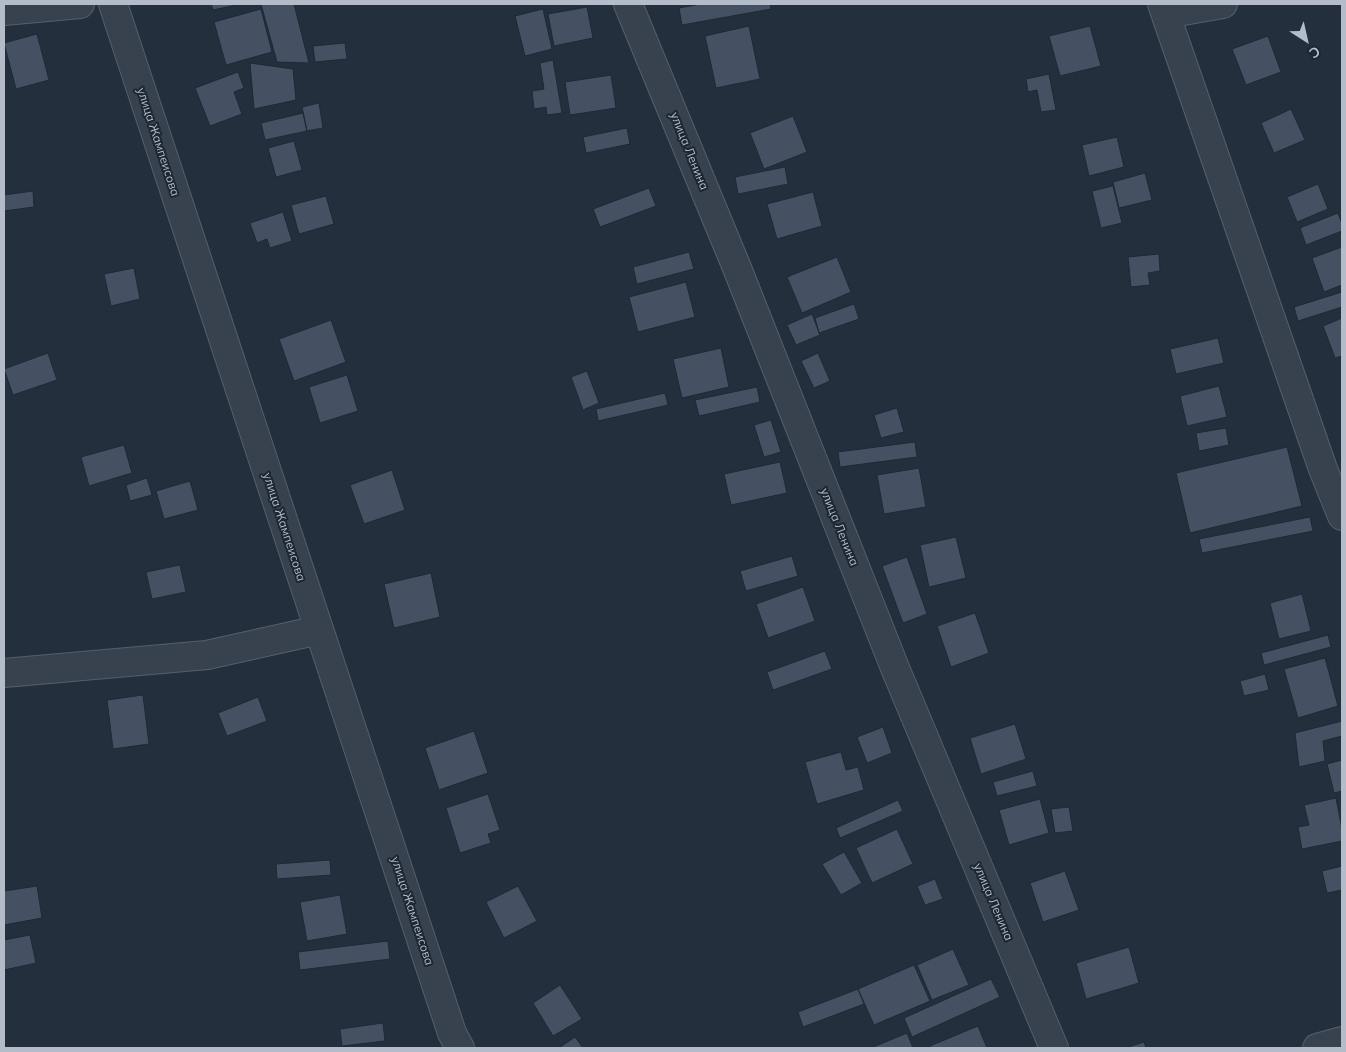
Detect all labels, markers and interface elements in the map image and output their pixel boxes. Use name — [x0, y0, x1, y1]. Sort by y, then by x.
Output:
north arrow — [1281, 15, 1331, 65]
text: С — [1306, 42, 1324, 62]
street label: улица Жампеисова — [134, 86, 182, 198]
street label: улица Ленина — [667, 110, 711, 192]
street label: улица Жампеисова — [260, 471, 308, 583]
street label: улица Ленина — [817, 486, 861, 568]
street label: улица Жампеисова — [388, 855, 436, 967]
street label: улица Ленина — [970, 861, 1016, 943]

